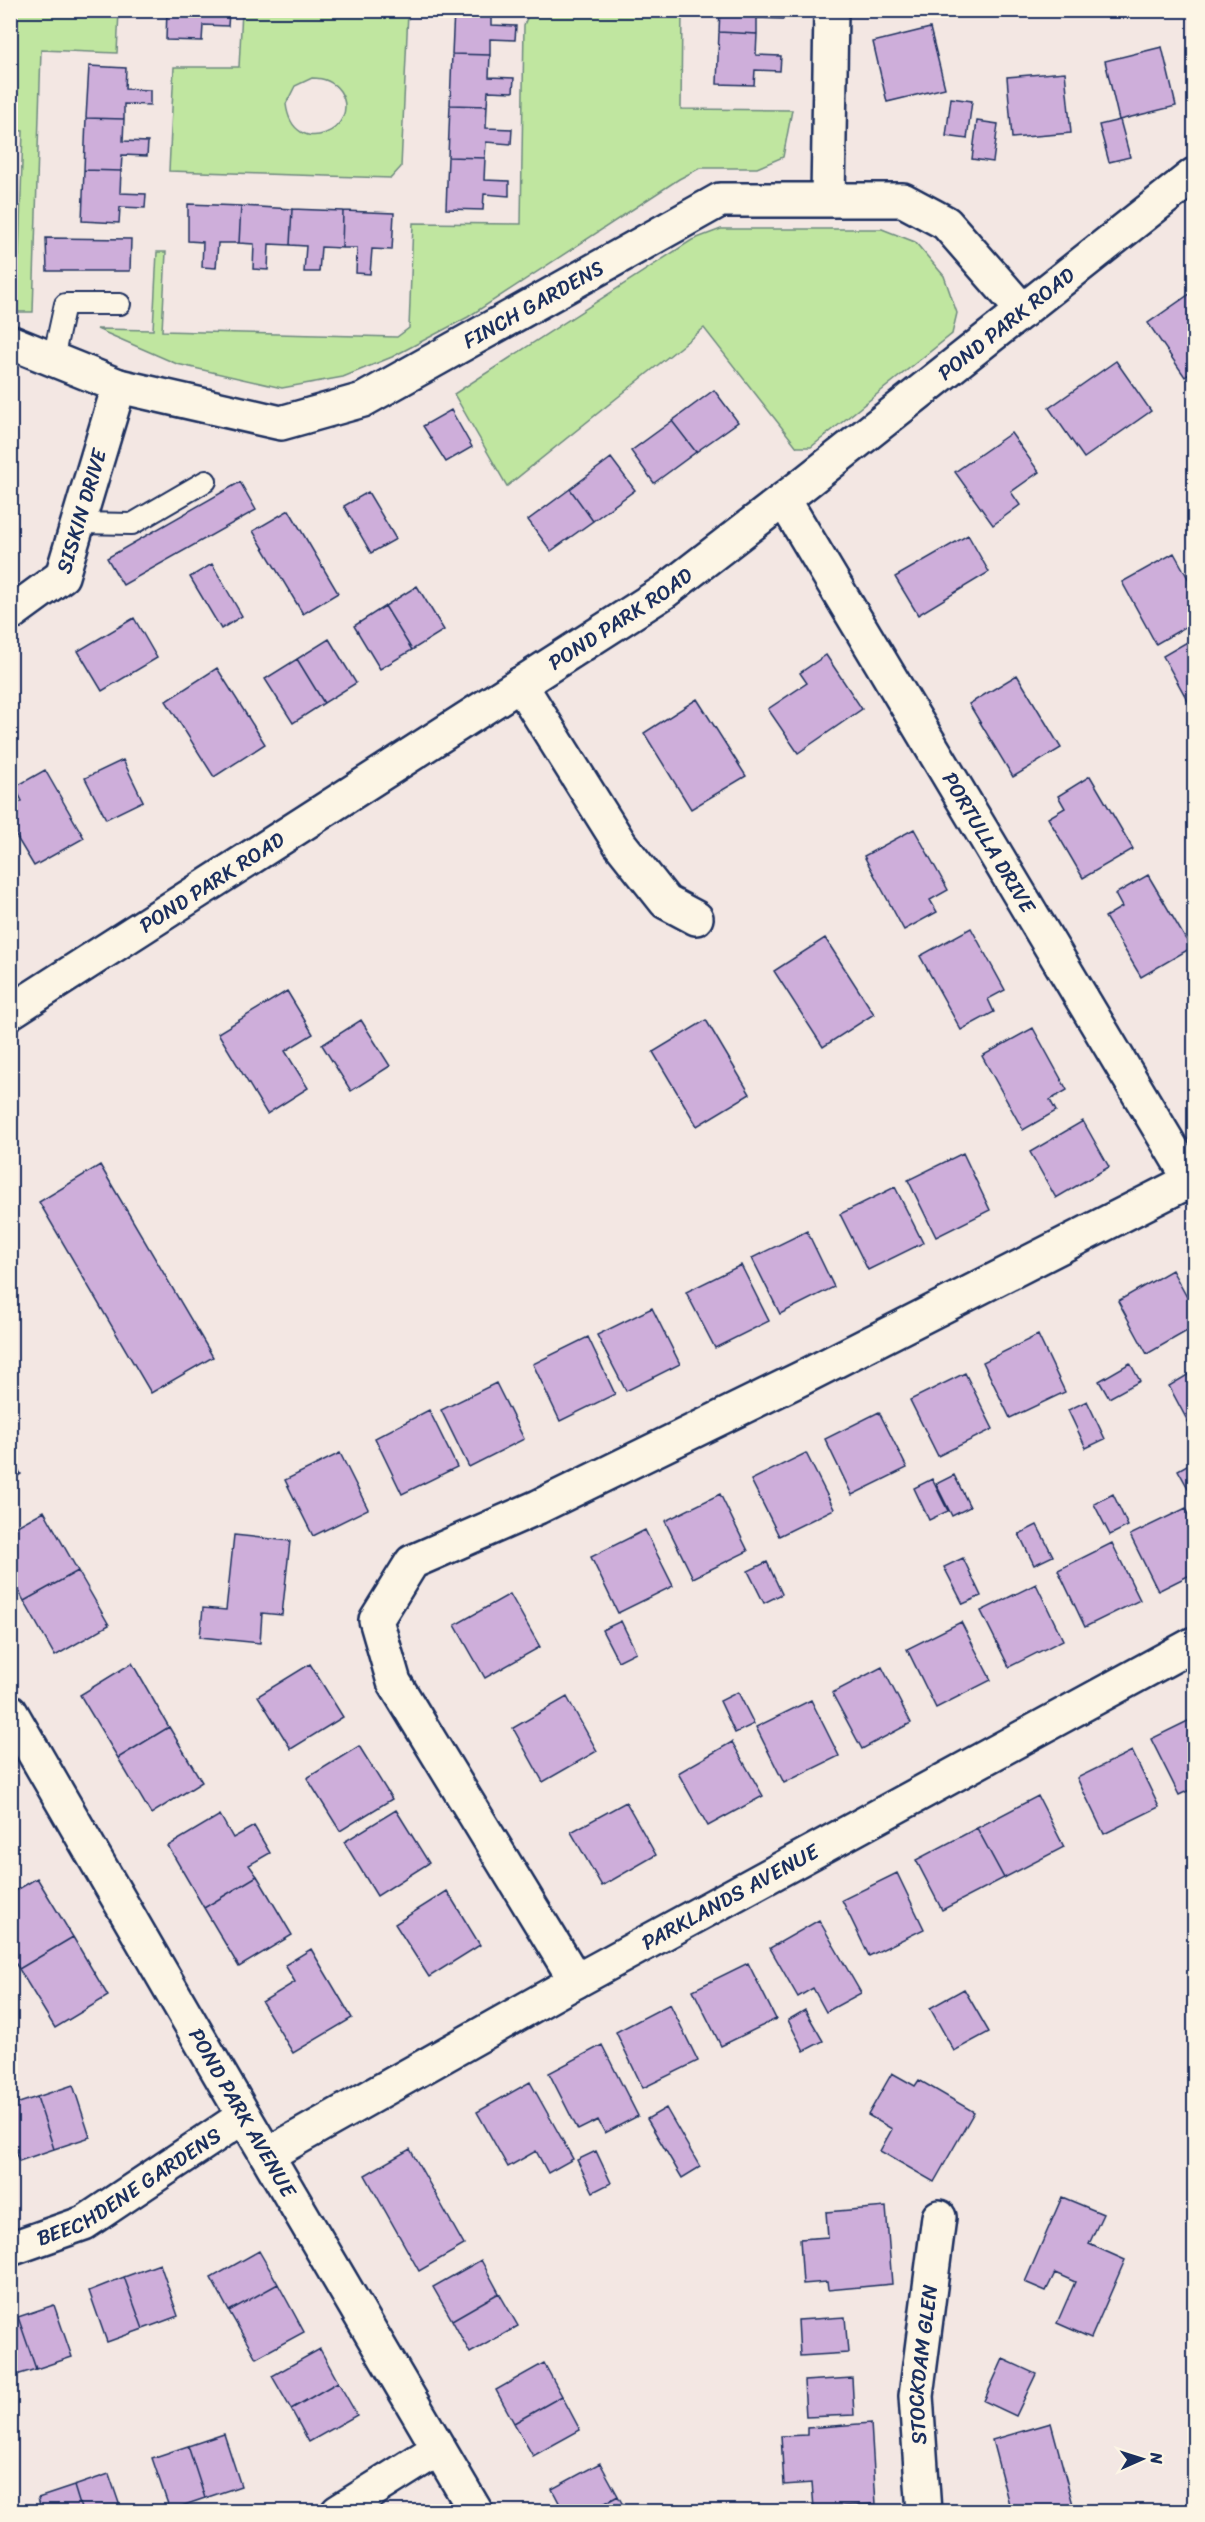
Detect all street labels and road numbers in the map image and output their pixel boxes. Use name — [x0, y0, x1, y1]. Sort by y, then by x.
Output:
street label: FINCH GARDENS — [455, 250, 611, 360]
street label: POND PARK ROAD — [929, 257, 1084, 391]
street label: SISKIN DRIVE — [45, 443, 118, 578]
street label: POND PARK ROAD — [540, 557, 702, 681]
street label: PORTULLA DRIVE — [931, 764, 1047, 922]
street label: POND PARK ROAD — [131, 821, 293, 943]
street label: PARKLANDS AVENUE — [634, 1832, 827, 1961]
street label: POND PARK AVENUE — [178, 2021, 307, 2206]
street label: BEECHDENE GARDENS — [31, 2117, 229, 2257]
street label: STOCKDAM GLEN — [897, 2282, 949, 2446]

